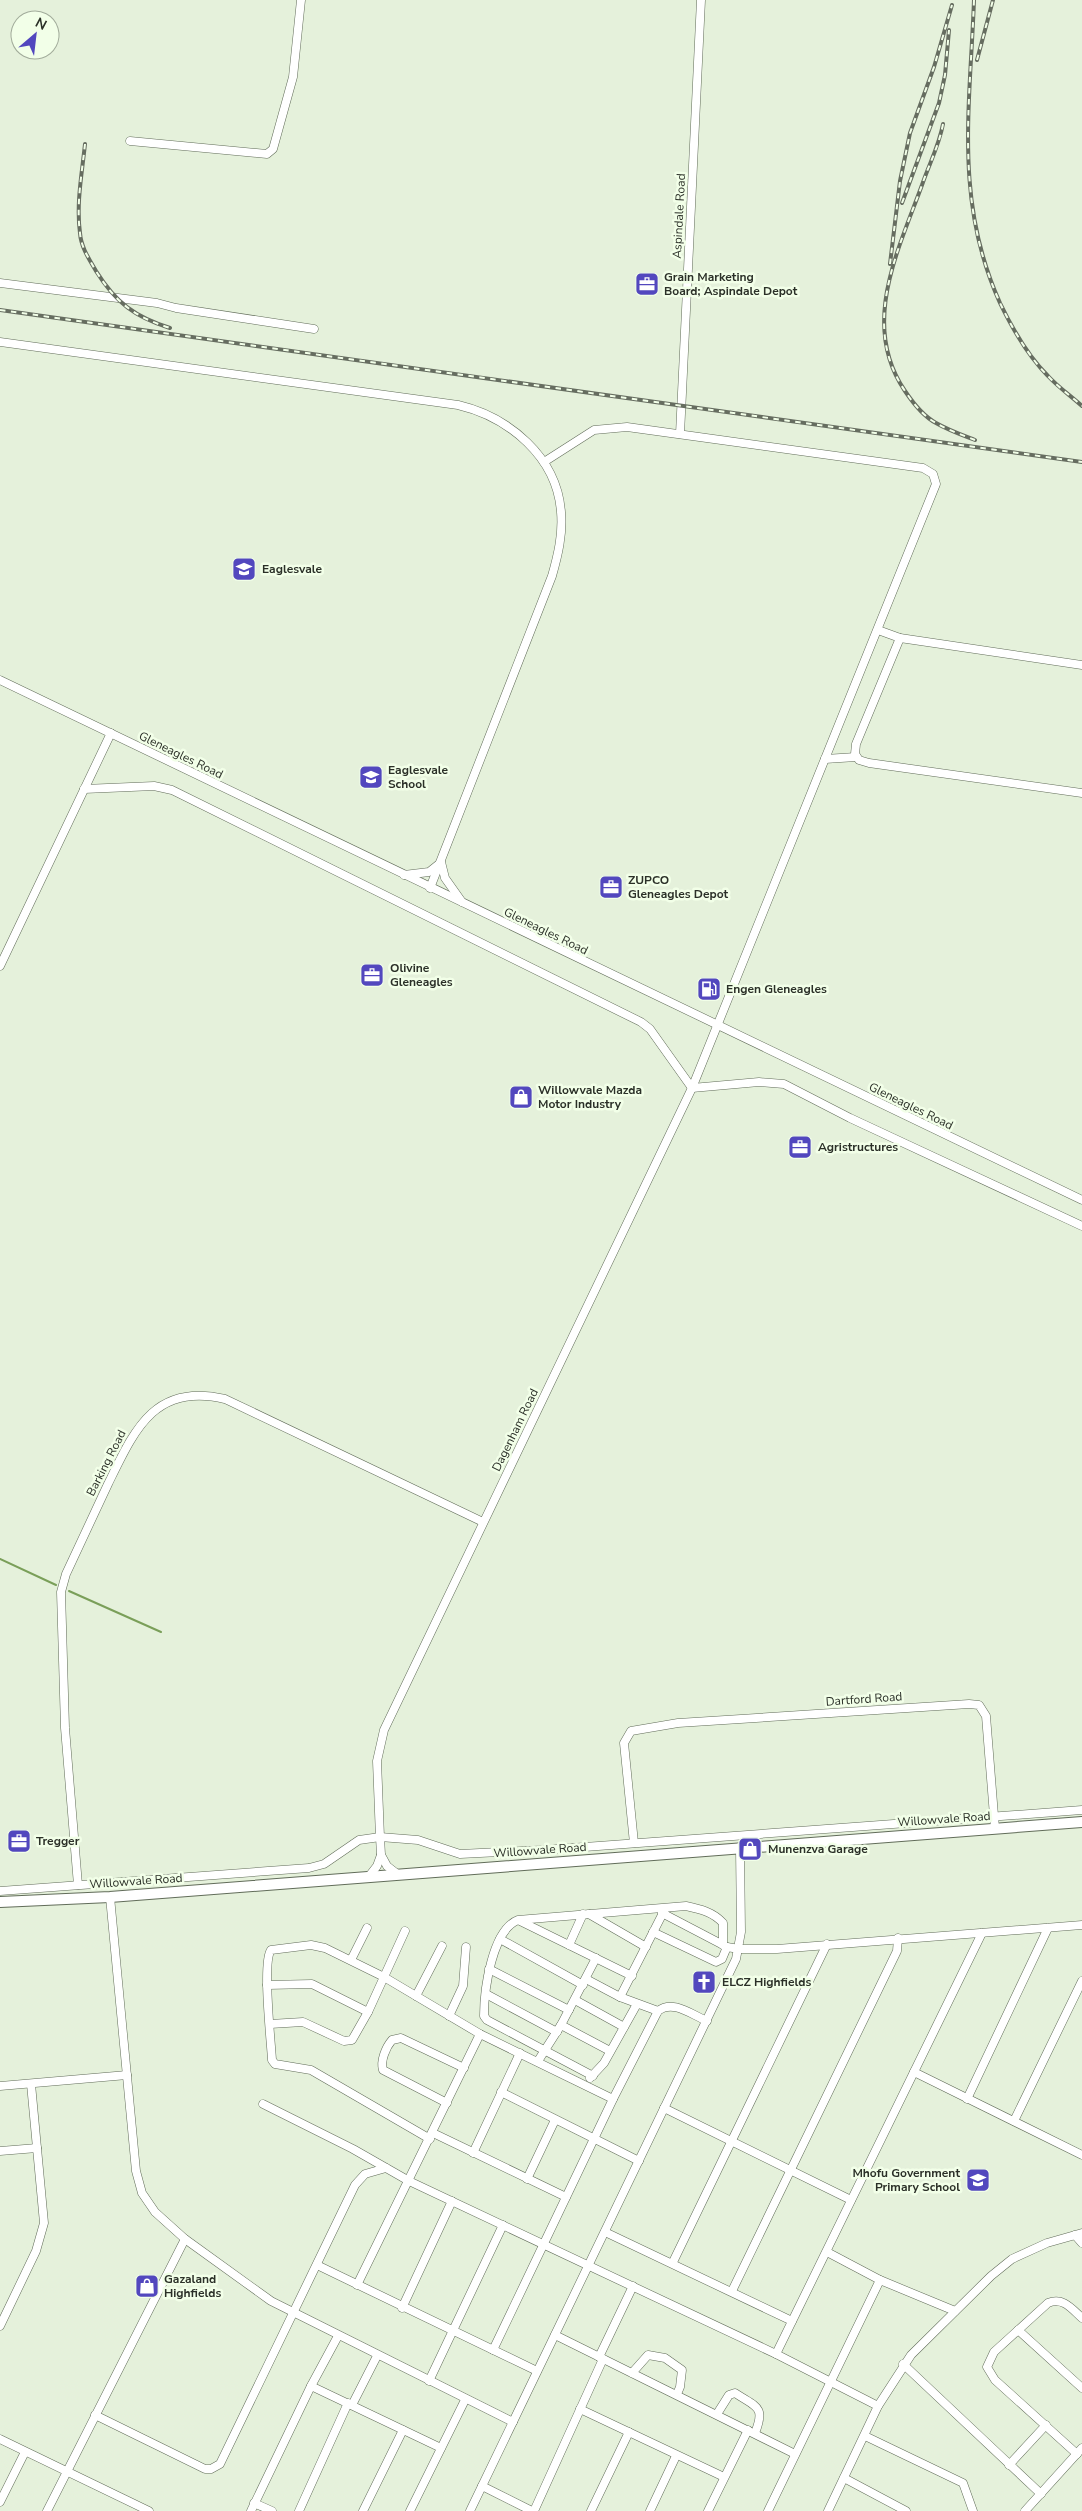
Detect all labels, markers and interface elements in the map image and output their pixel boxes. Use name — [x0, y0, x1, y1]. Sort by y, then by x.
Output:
north arrow — [10, 10, 60, 60]
text: N — [32, 13, 50, 35]
street label: Aspindale Road — [669, 173, 689, 259]
place label: Grain Marketing Board; Aspindale Depot — [664, 269, 798, 299]
office icon: Grain Marketing Board; Aspindale Depot — [634, 271, 660, 297]
school or university icon: Eaglesvale — [231, 556, 257, 582]
place label: Eaglesvale — [262, 561, 322, 577]
street label: Gleneagles Road — [136, 728, 226, 782]
place label: Eaglesvale School — [388, 762, 448, 792]
school or university icon: Eaglesvale School — [358, 764, 384, 790]
place label: ZUPCO Gleneagles Depot — [628, 872, 729, 902]
office icon: ZUPCO Gleneagles Depot — [598, 874, 624, 900]
street label: Gleneagles Road — [501, 904, 591, 958]
place label: Olivine Gleneagles — [390, 960, 453, 990]
office icon: Olivine Gleneagles — [359, 962, 385, 988]
fuel station icon: Engen Gleneagles — [696, 976, 722, 1002]
place label: Engen Gleneagles — [726, 981, 827, 997]
street label: Gleneagles Road — [866, 1079, 956, 1133]
place label: Willowvale Mazda Motor Industry — [538, 1082, 642, 1112]
shop icon: Willowvale Mazda Motor Industry — [508, 1084, 534, 1110]
office icon: Agristructures — [787, 1134, 813, 1160]
place label: Agristructures — [818, 1139, 898, 1155]
street label: Dagenham Road — [488, 1386, 542, 1474]
street label: Barking Road — [82, 1427, 130, 1499]
street label: Dartford Road — [825, 1688, 903, 1710]
street label: Willowvale Road — [897, 1808, 991, 1830]
office icon: Tregger — [6, 1828, 32, 1854]
place label: Tregger — [36, 1833, 80, 1849]
shop icon: Munenzva Garage — [737, 1836, 763, 1862]
street label: Willowvale Road — [493, 1839, 587, 1861]
place label: Munenzva Garage — [768, 1841, 868, 1857]
street label: Willowvale Road — [89, 1870, 183, 1892]
church icon: ELCZ Highfields — [691, 1969, 717, 1995]
place label: ELCZ Highfields — [722, 1974, 811, 1990]
place label: Mhofu Government Primary School — [852, 2165, 960, 2195]
school or university icon: Mhofu Government Primary School — [965, 2167, 991, 2193]
place label: Gazaland Highfields — [164, 2271, 221, 2301]
shop icon: Gazaland Highfields — [134, 2273, 160, 2299]

